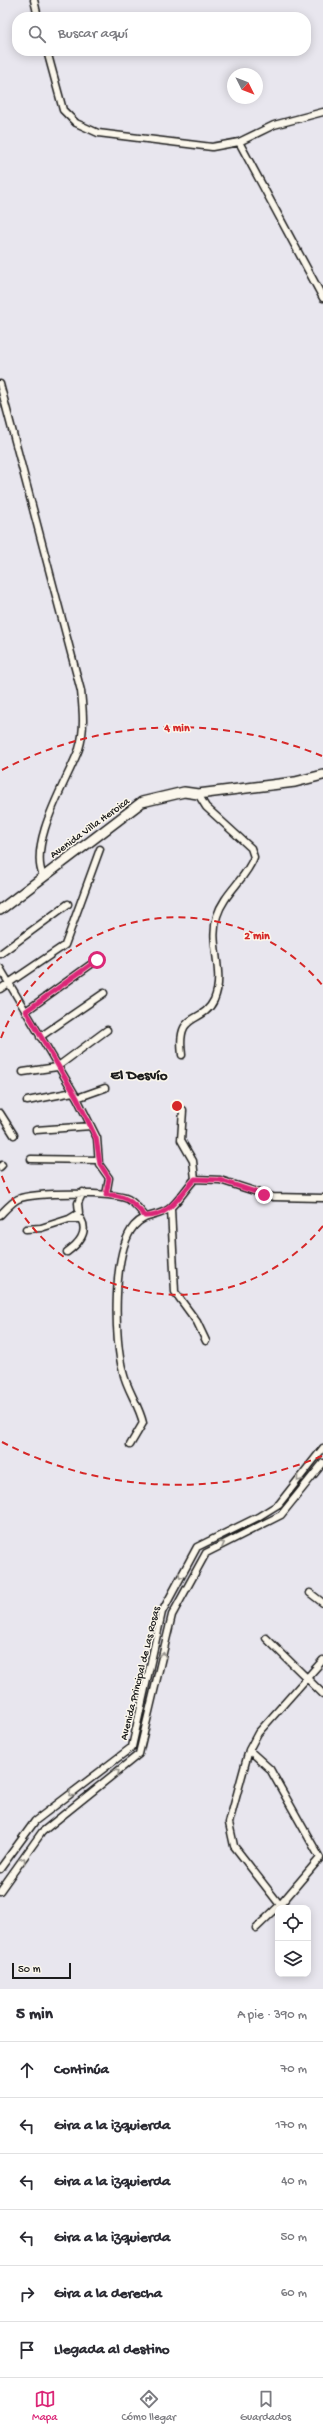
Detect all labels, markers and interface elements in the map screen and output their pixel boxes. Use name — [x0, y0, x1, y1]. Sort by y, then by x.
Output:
search box — [12, 12, 311, 56]
icon: search — [26, 23, 48, 45]
text: Buscar aquí — [58, 25, 128, 43]
north arrow — [227, 68, 263, 104]
text: 4 min — [163, 722, 190, 736]
street label: Avenida Villa Heroica — [48, 795, 133, 862]
text: 2 min — [244, 930, 270, 944]
route start — [88, 951, 106, 969]
district label: El Desvío — [111, 1067, 168, 1085]
centre of rings — [170, 1099, 184, 1113]
route end — [255, 1186, 273, 1204]
one-way arrow — [296, 1474, 303, 1481]
one-way arrow — [218, 1542, 225, 1549]
one-way arrow — [179, 1572, 186, 1579]
street label: Avenida Principal de Las Rosas — [119, 1605, 164, 1742]
one-way arrow — [158, 1652, 166, 1658]
one-way arrow — [113, 1769, 120, 1776]
one-way arrow — [69, 1789, 76, 1796]
one-way arrow — [18, 1857, 25, 1864]
map controls — [275, 1905, 311, 1977]
button: locate — [275, 1905, 311, 1941]
button: layers — [275, 1941, 311, 1977]
scale bar — [12, 1961, 71, 1980]
text: 50 m — [18, 1964, 40, 1976]
text: 5 min — [16, 2005, 53, 2025]
text: A pie · 390 m — [237, 2008, 307, 2023]
icon: ahead — [16, 2059, 38, 2081]
text: Continúa — [54, 2061, 109, 2079]
text: 70 m — [281, 2062, 307, 2077]
icon: left — [16, 2115, 38, 2137]
text: Gira a la izquierda — [54, 2117, 170, 2135]
text: 170 m — [275, 2118, 307, 2133]
icon: left — [16, 2171, 38, 2193]
text: Gira a la izquierda — [54, 2173, 170, 2191]
text: 40 m — [281, 2174, 307, 2189]
icon: left — [16, 2227, 38, 2249]
text: Gira a la izquierda — [54, 2229, 170, 2247]
text: 50 m — [280, 2230, 307, 2245]
icon: right — [16, 2283, 38, 2305]
text: Gira a la derecha — [54, 2285, 162, 2303]
text: 60 m — [281, 2286, 307, 2301]
icon: arrive — [16, 2339, 38, 2361]
text: Llegada al destino — [54, 2341, 170, 2359]
tab: Mapa — [32, 2388, 57, 2424]
tab: Cómo llegar — [121, 2388, 176, 2424]
tab: Guardados — [240, 2388, 291, 2424]

